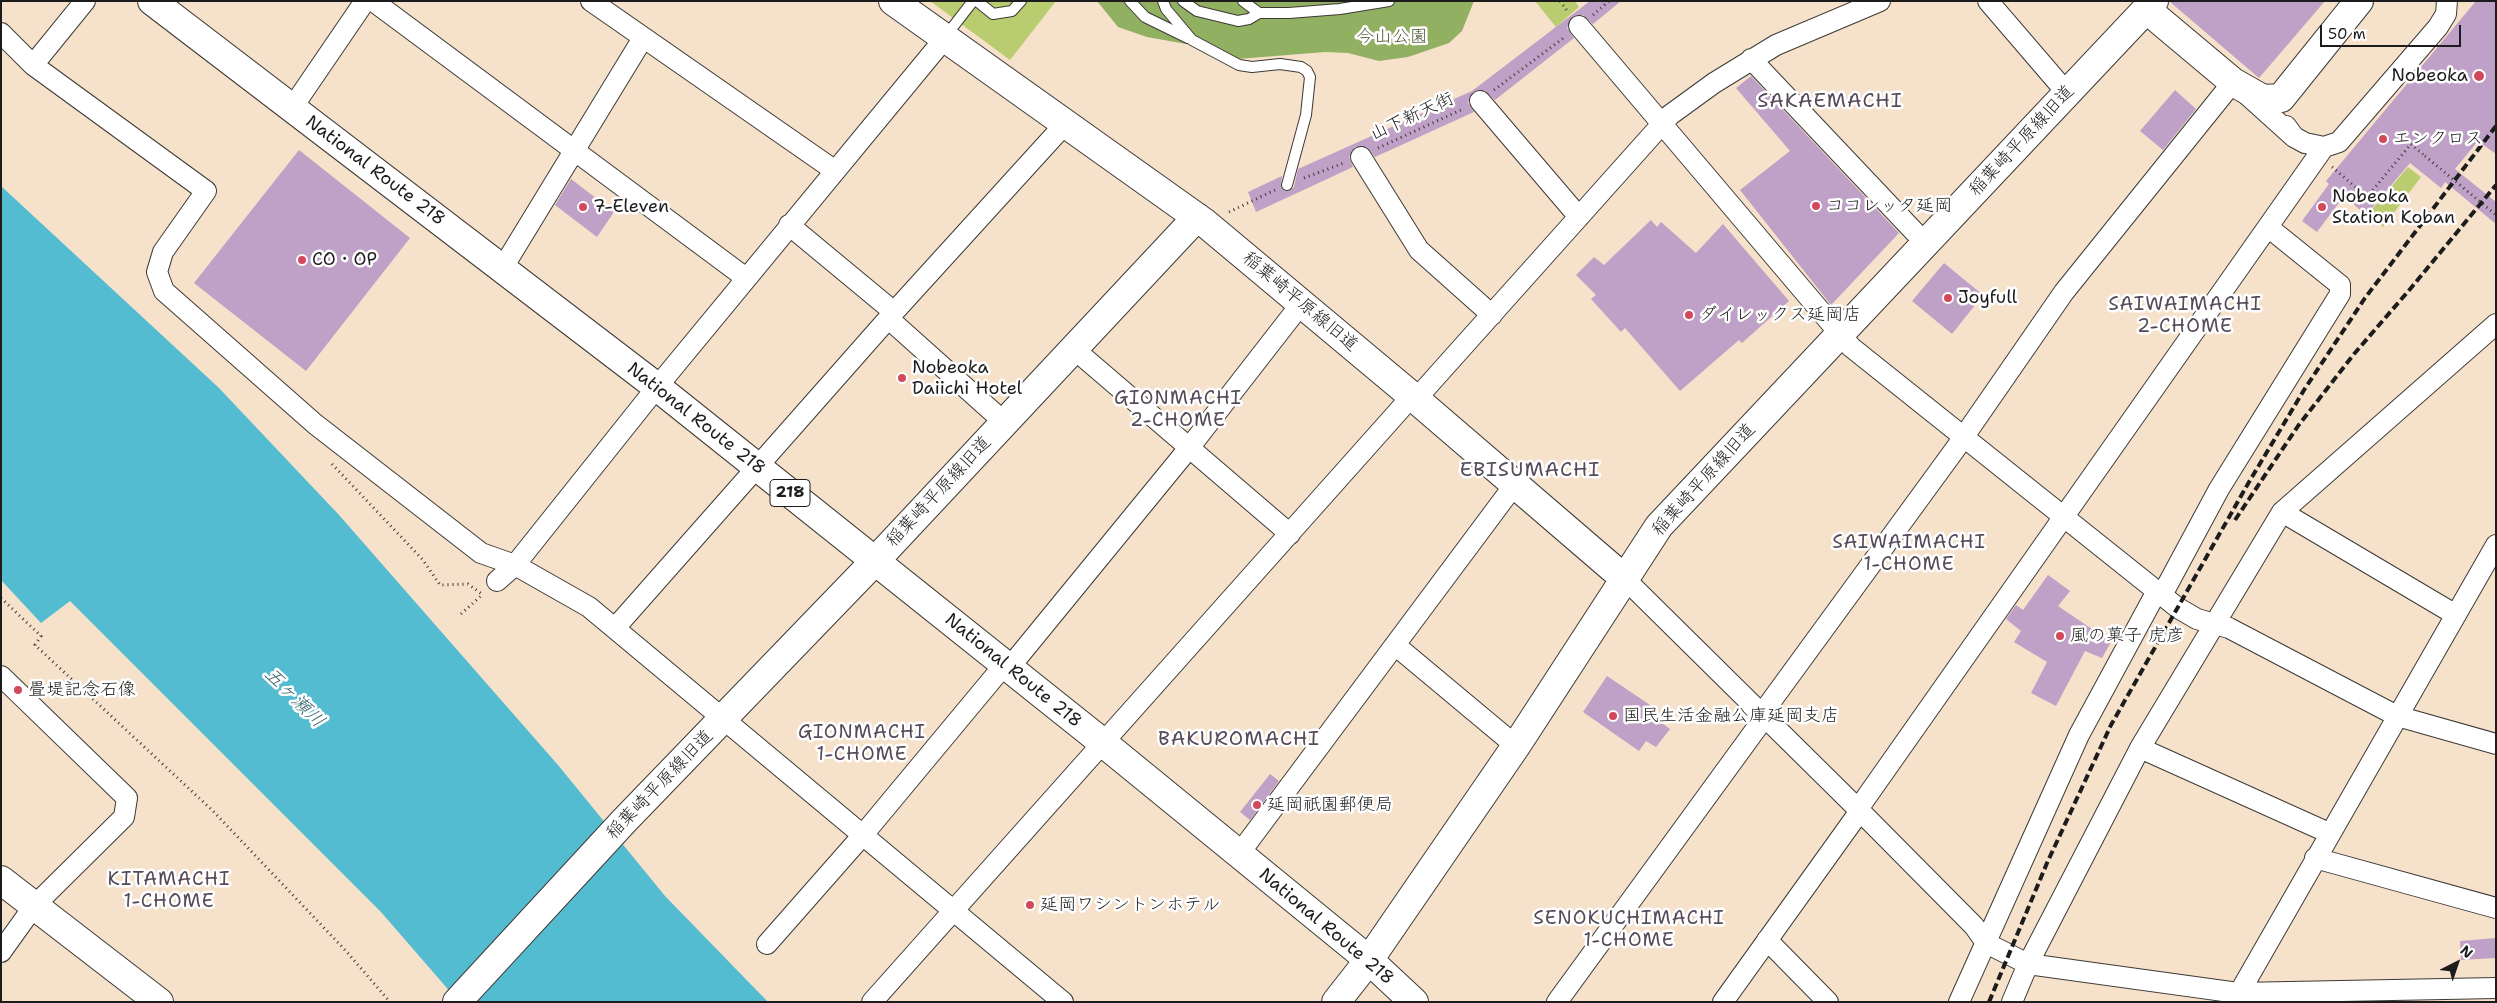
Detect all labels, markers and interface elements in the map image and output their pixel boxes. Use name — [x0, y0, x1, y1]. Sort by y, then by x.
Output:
scale bar — [2322, 15, 2463, 47]
text: 50 m — [2328, 24, 2366, 44]
park label: 今山公園 — [1356, 26, 1428, 48]
place label: Nobeoka — [2391, 65, 2468, 87]
marker: Nobeoka — [2472, 69, 2486, 83]
street label: 稲葉崎平原線旧道 — [1965, 81, 2079, 201]
street label: 山下新天街 — [1367, 88, 1457, 146]
district label: SAKAEMACHI — [1756, 90, 1904, 114]
street label: National Route 218 — [301, 111, 449, 231]
place label: エンクロス — [2393, 128, 2483, 150]
marker: エンクロス — [2377, 133, 2389, 145]
place label: Nobeoka Station Koban — [2332, 186, 2455, 228]
place label: ココレッタ延岡 — [1826, 195, 1952, 217]
place label: 7-Eleven — [593, 196, 669, 218]
marker: ココレッタ延岡 — [1810, 200, 1822, 212]
marker: 7-Eleven — [577, 201, 589, 213]
marker: Nobeoka Station Koban — [2316, 201, 2328, 213]
street label: 稲葉崎平原線旧道 — [1238, 247, 1362, 357]
place label: CO・OP — [312, 249, 377, 271]
marker: CO・OP — [296, 254, 308, 266]
place label: Joyfull — [1958, 287, 2017, 309]
marker: Joyfull — [1942, 292, 1954, 304]
district label: SAIWAIMACHI 2-CHOME — [2107, 294, 2263, 338]
place label: ダイレックス延岡店 — [1699, 304, 1861, 326]
marker: ダイレックス延岡店 — [1683, 309, 1695, 321]
place label: Nobeoka Daiichi Hotel — [912, 357, 1022, 399]
street label: National Route 218 — [622, 358, 770, 480]
marker: Nobeoka Daiichi Hotel — [896, 372, 908, 384]
district label: GIONMACHI 2-CHOME — [1113, 388, 1243, 432]
street label: 稲葉崎平原線旧道 — [1648, 419, 1760, 541]
street label: 稲葉崎平原線旧道 — [882, 432, 996, 552]
district label: EBISUMACHI — [1458, 459, 1602, 483]
road number: 218 — [770, 479, 810, 506]
district label: SAIWAIMACHI 1-CHOME — [1831, 532, 1987, 576]
street label: National Route 218 — [940, 609, 1086, 733]
place label: 風の菓子 虎彦 — [2070, 625, 2184, 647]
marker: 風の菓子 虎彦 — [2054, 630, 2066, 642]
water label: 五ヶ瀬川 — [259, 663, 329, 733]
place label: 畳堤記念石像 — [28, 679, 136, 701]
marker: 畳堤記念石像 — [12, 684, 24, 696]
place label: 国民生活金融公庫延岡支店 — [1623, 705, 1839, 727]
marker: 国民生活金融公庫延岡支店 — [1607, 710, 1619, 722]
district label: GIONMACHI 1-CHOME — [797, 722, 927, 766]
street label: 稲葉崎平原線旧道 — [602, 726, 718, 844]
district label: BAKUROMACHI — [1157, 728, 1321, 752]
place label: 延岡祇園郵便局 — [1267, 794, 1393, 816]
marker: 延岡祇園郵便局 — [1251, 799, 1263, 811]
street label: National Route 218 — [1254, 864, 1398, 990]
district label: KITAMACHI 1-CHOME — [106, 869, 232, 913]
place label: 延岡ワシントンホテル — [1040, 894, 1220, 916]
marker: 延岡ワシントンホテル — [1024, 899, 1036, 911]
district label: SENOKUCHIMACHI 1-CHOME — [1531, 908, 1727, 952]
north arrow — [2432, 938, 2482, 988]
text: N — [2457, 941, 2477, 962]

